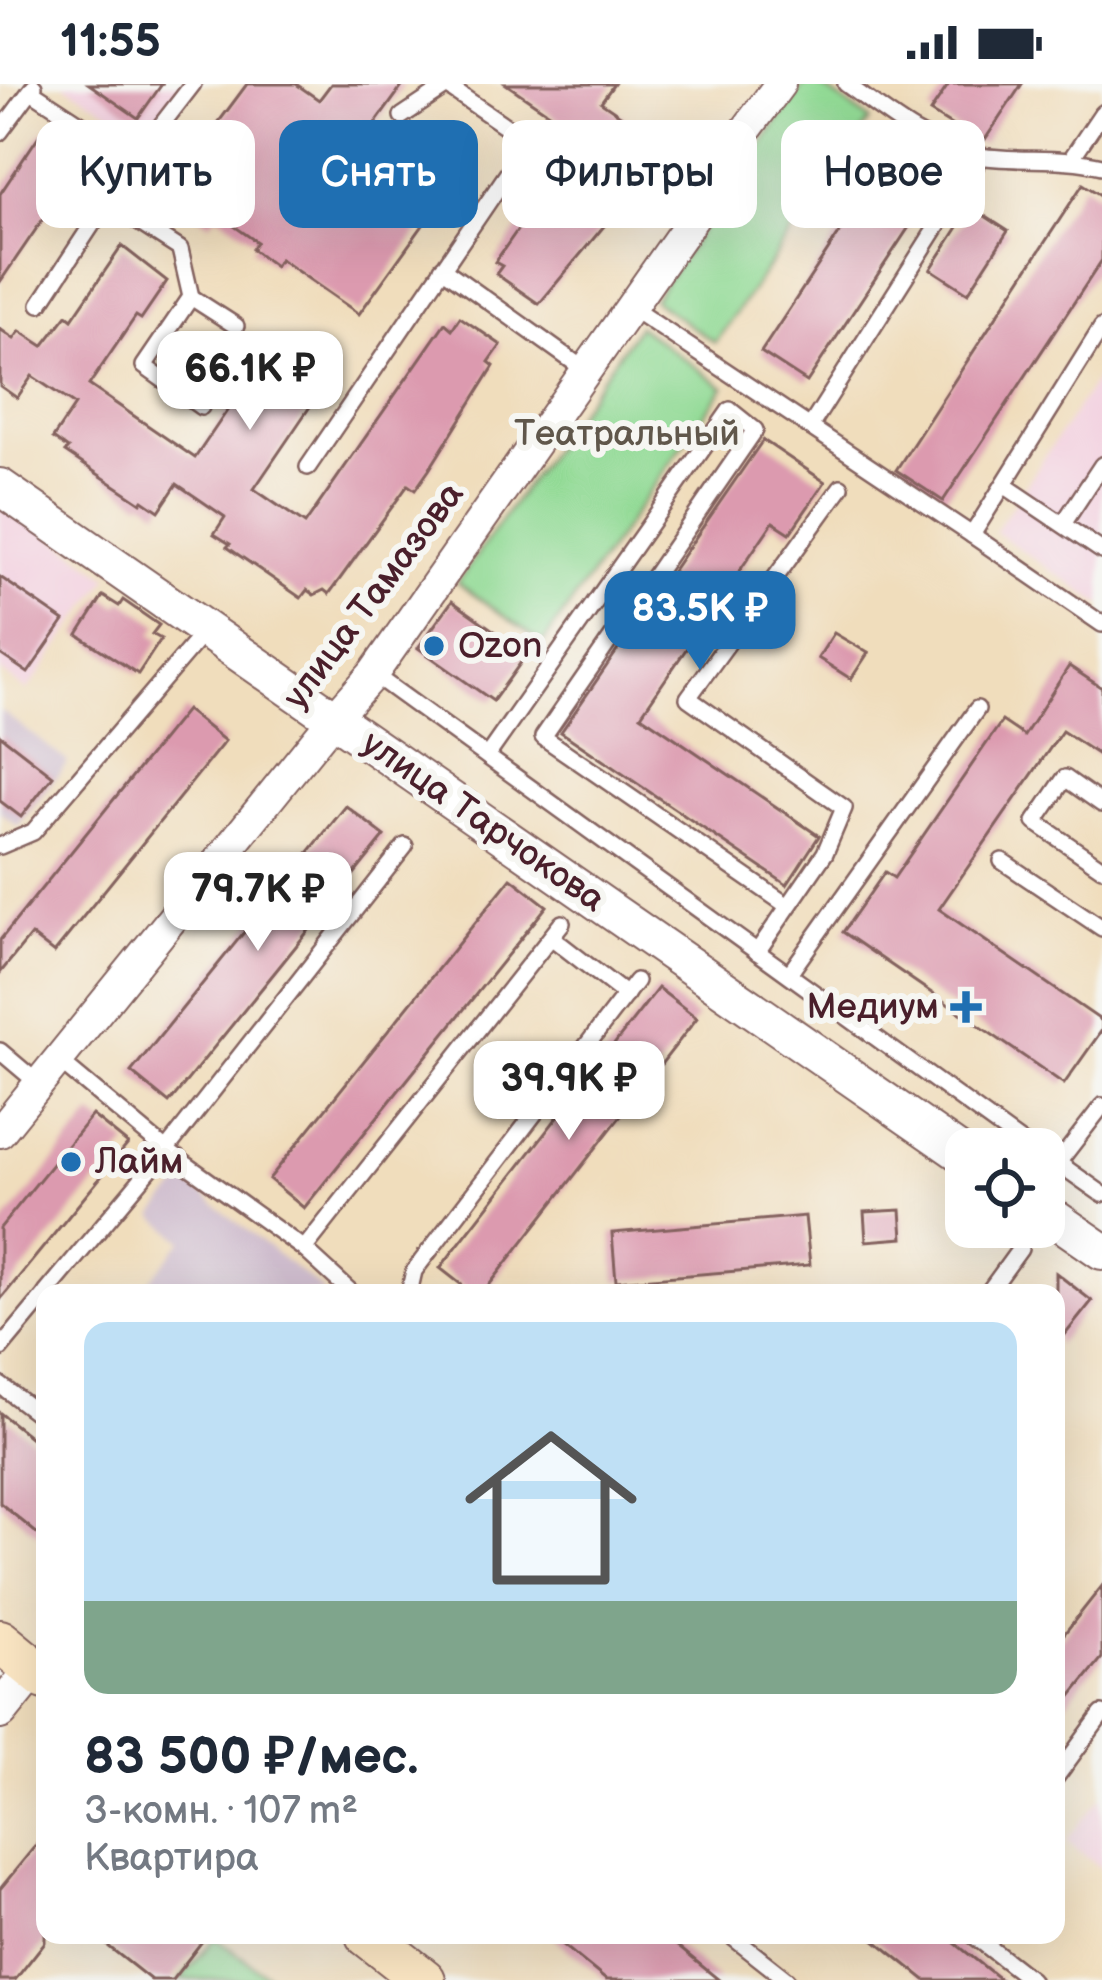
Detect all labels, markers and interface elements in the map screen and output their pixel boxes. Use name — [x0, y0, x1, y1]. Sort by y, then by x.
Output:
text: 11:55 — [60, 15, 161, 70]
chip: Купить — [36, 120, 255, 228]
chip: Снять — [279, 120, 478, 228]
chip: Фильтры — [502, 120, 757, 228]
chip: Новое — [781, 120, 985, 228]
pin: 66.1K ₽ — [139, 331, 361, 433]
text: 66.1K ₽ — [184, 346, 316, 393]
park label: Театральный — [514, 413, 740, 456]
street label: улица Тамазова — [275, 474, 473, 718]
pin: 83.5K ₽ — [589, 571, 811, 673]
text: 83.5K ₽ — [631, 586, 769, 633]
place label: Ozon — [458, 625, 542, 668]
marker: Ozon — [421, 633, 447, 659]
street label: улица Тарчокова — [353, 722, 613, 922]
pin: 79.7K ₽ — [147, 852, 369, 954]
text: 79.7K ₽ — [191, 867, 325, 914]
place label: Медиум — [807, 986, 939, 1029]
marker: Медиум — [950, 991, 982, 1023]
pin: 39.9K ₽ — [458, 1041, 680, 1143]
text: 39.9K ₽ — [501, 1056, 637, 1103]
map controls — [945, 1128, 1065, 1248]
button: locate — [945, 1128, 1065, 1248]
place label: Лайм — [94, 1141, 183, 1184]
marker: Лайм — [58, 1149, 84, 1175]
icon: home — [443, 1400, 659, 1616]
text: 83 500 ₽/мес. — [84, 1727, 418, 1788]
text: 3-комн. · 107 m² — [84, 1788, 358, 1835]
text: Квартира — [84, 1835, 259, 1882]

